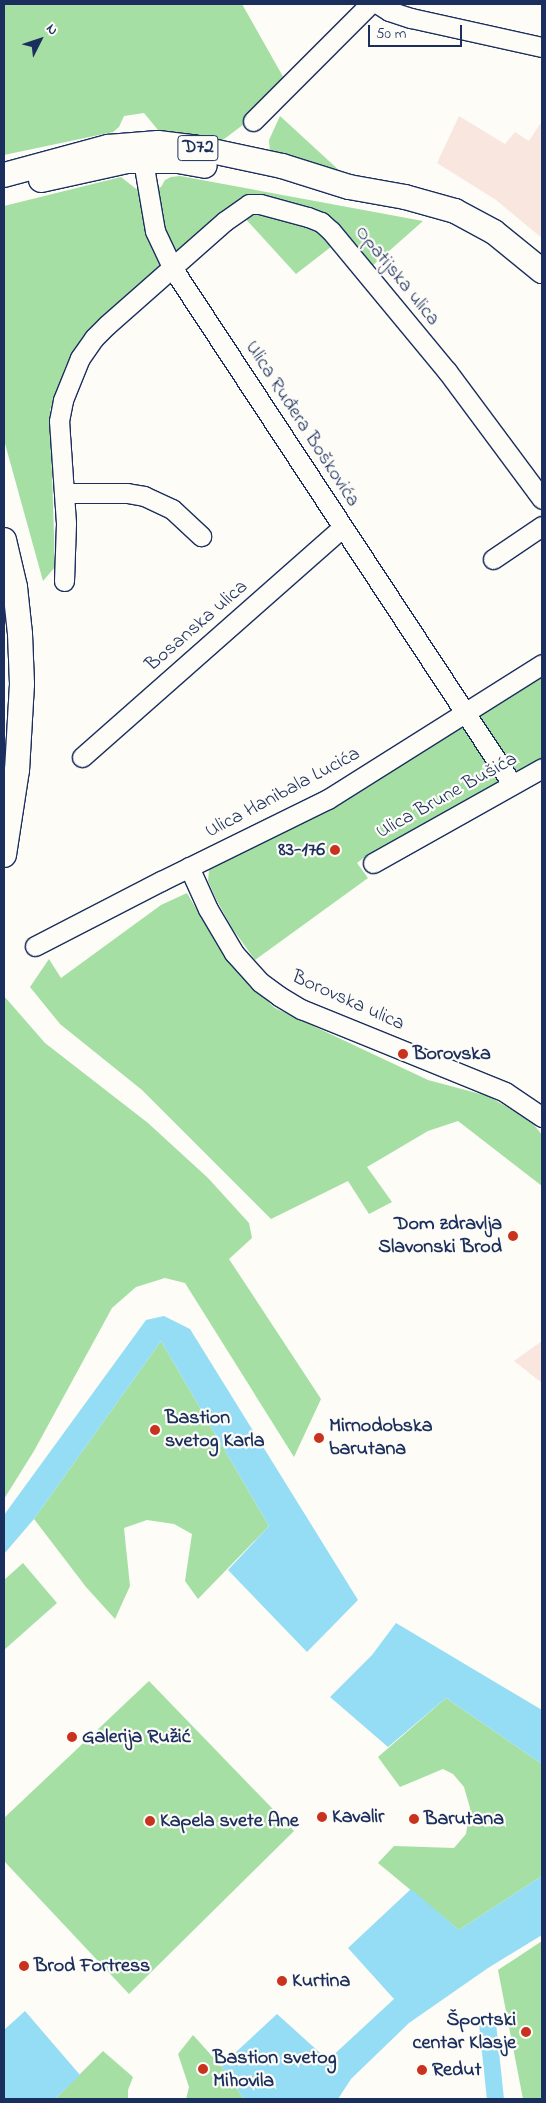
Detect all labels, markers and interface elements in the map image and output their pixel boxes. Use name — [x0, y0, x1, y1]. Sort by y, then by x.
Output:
north arrow — [15, 15, 65, 65]
scale bar — [371, 15, 465, 47]
text: N — [41, 19, 63, 40]
text: 50 m — [376, 23, 406, 45]
road number: D72 — [177, 132, 219, 164]
street label: Opatijska ulica — [349, 221, 445, 331]
street label: Ulica Ruđera Boškovića — [239, 336, 365, 512]
street label: Bosanska ulica — [141, 575, 253, 677]
street label: Ulica Hanibala Lucića — [202, 742, 364, 844]
street label: Ulica Brune Bušića — [372, 747, 522, 845]
place label: 83-176 — [278, 838, 325, 862]
marker: 83-176 — [329, 844, 341, 856]
street label: Borovska ulica — [288, 965, 408, 1037]
place label: Borovska — [413, 1042, 491, 1066]
marker: Borovska — [397, 1048, 409, 1060]
place label: Dom zdravlja Slavonski Brod — [378, 1212, 502, 1259]
marker: Dom zdravlja Slavonski Brod — [506, 1229, 520, 1243]
place label: Bastion svetog Karla — [165, 1406, 264, 1453]
place label: Mirnodobska barutana — [329, 1414, 433, 1461]
marker: Bastion svetog Karla — [149, 1424, 161, 1436]
marker: Mirnodobska barutana — [313, 1432, 325, 1444]
place label: Galerija Ružić — [82, 1725, 191, 1749]
marker: Galerija Ružić — [66, 1731, 78, 1743]
place label: Kavalir — [332, 1805, 384, 1829]
place label: Barutana — [424, 1807, 504, 1831]
place label: Kapela svete Ane — [160, 1809, 299, 1833]
marker: Kavalir — [316, 1811, 328, 1823]
marker: Barutana — [408, 1813, 420, 1825]
marker: Kapela svete Ane — [144, 1815, 156, 1827]
place label: Brod Fortress — [34, 1954, 150, 1978]
marker: Brod Fortress — [18, 1960, 30, 1972]
place label: Kurtina — [292, 1969, 350, 1993]
marker: Kurtina — [276, 1975, 288, 1987]
place label: Športski centar Klasje — [413, 2008, 516, 2055]
marker: Športski centar Klasje — [520, 2026, 532, 2038]
place label: Bastion svetog Mihovila — [213, 2046, 337, 2093]
place label: Redut — [432, 2058, 481, 2082]
marker: Bastion svetog Mihovila — [197, 2063, 209, 2075]
marker: Redut — [416, 2064, 428, 2076]

